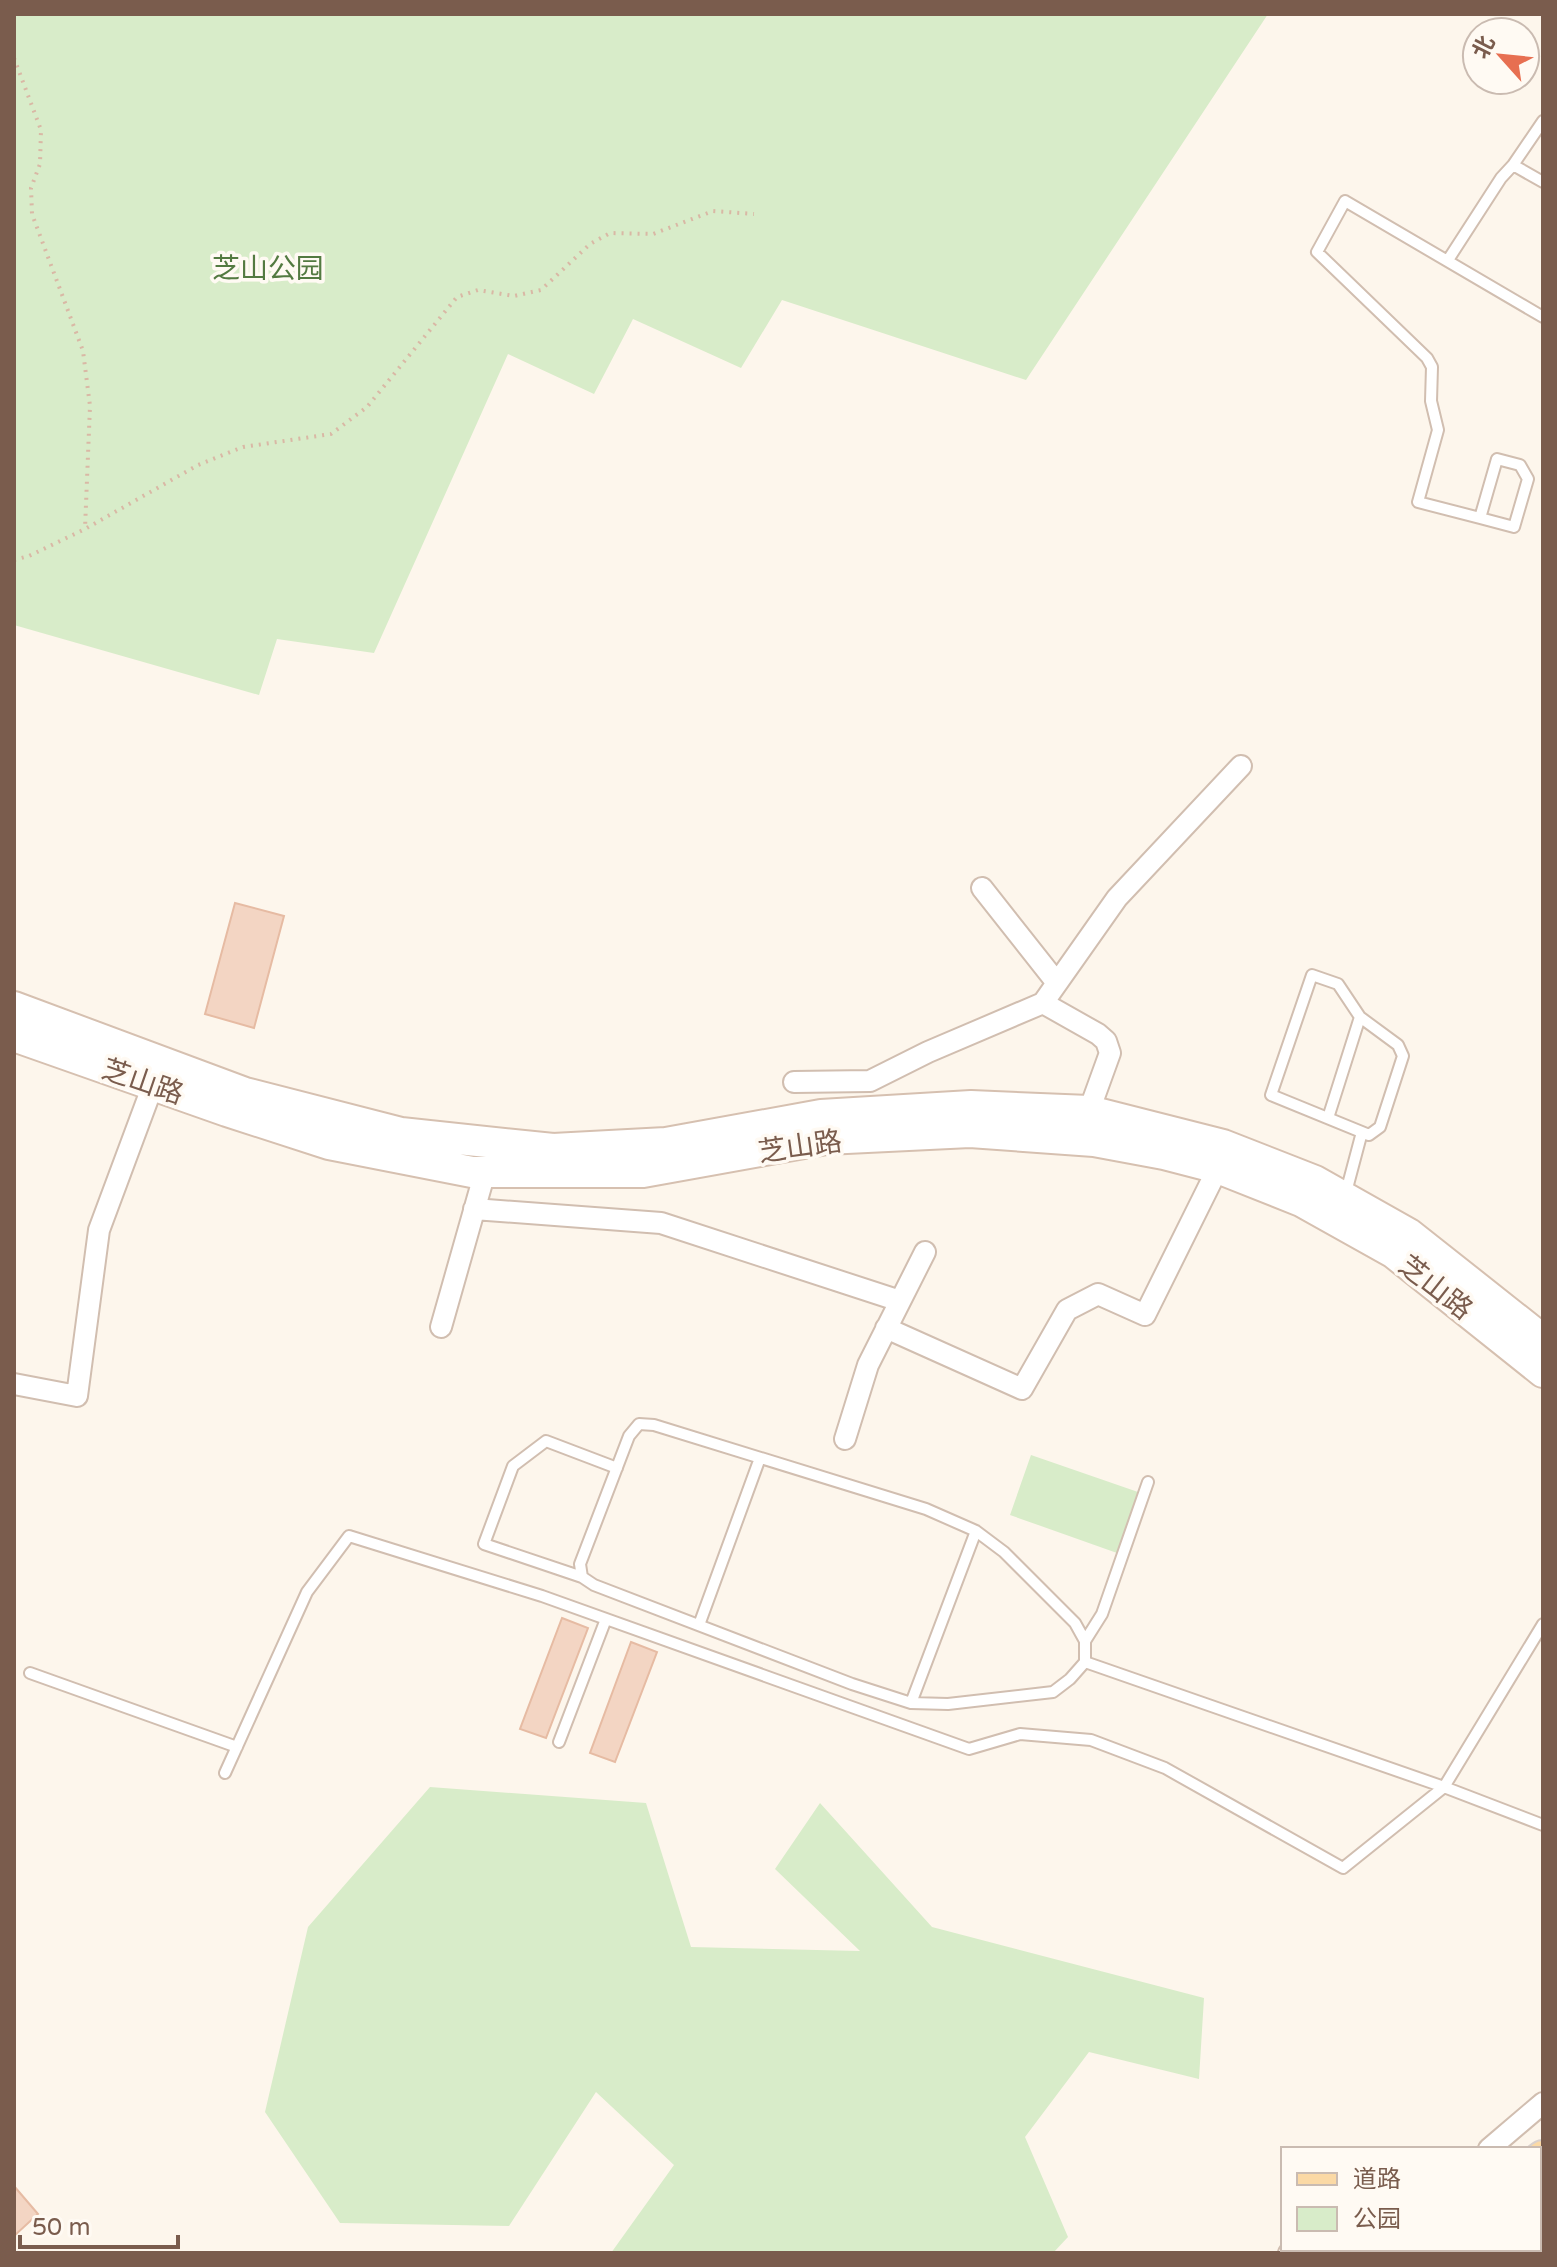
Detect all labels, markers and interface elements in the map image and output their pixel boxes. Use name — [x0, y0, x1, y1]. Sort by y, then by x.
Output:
north arrow — [1461, 16, 1541, 96]
text: 北 — [1467, 32, 1501, 63]
park label: 芝山公园 — [212, 252, 324, 286]
street label: 芝山路 — [97, 1052, 188, 1112]
street label: 芝山路 — [756, 1124, 844, 1170]
street label: 芝山路 — [1392, 1249, 1479, 1327]
legend — [1281, 2147, 1541, 2251]
text: 道路 — [1353, 2165, 1401, 2194]
scale bar — [20, 2199, 178, 2249]
text: 公园 — [1353, 2205, 1401, 2234]
text: 50 m — [32, 2213, 90, 2242]

